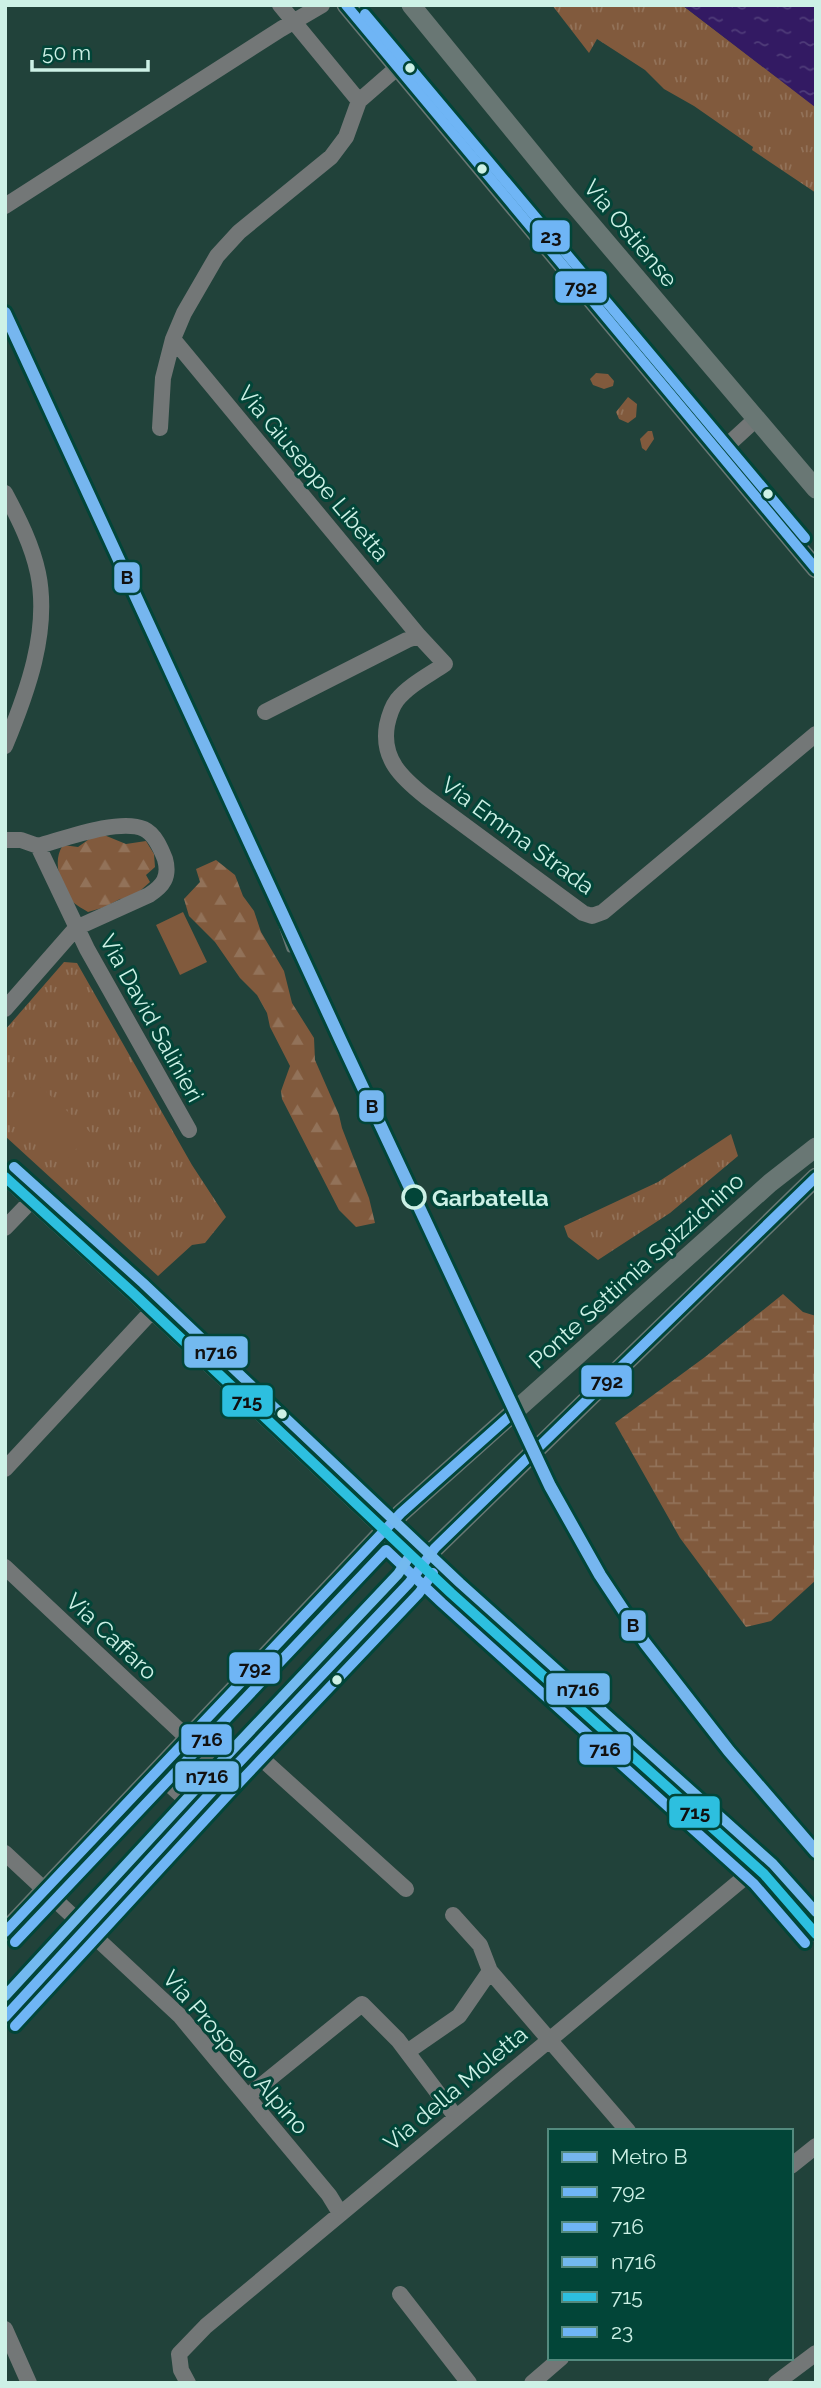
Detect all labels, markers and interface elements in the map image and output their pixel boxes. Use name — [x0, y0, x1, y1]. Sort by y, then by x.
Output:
scale bar — [32, 28, 147, 72]
text: 50 m — [42, 40, 91, 65]
unlabelled marker — [403, 61, 417, 75]
unlabelled marker — [475, 162, 489, 176]
street label: Via Ostiense — [578, 174, 684, 292]
line badge: 23 — [531, 219, 571, 253]
text: 23 — [540, 225, 562, 247]
line badge: 792 — [554, 270, 608, 304]
text: 792 — [565, 276, 597, 298]
street label: Via Giuseppe Libetta — [233, 380, 395, 566]
unlabelled marker — [761, 487, 775, 501]
line badge: B — [113, 561, 141, 594]
text: B — [121, 566, 134, 588]
street label: Via Emma Strada — [436, 770, 600, 900]
street label: Via David Salinieri — [95, 929, 209, 1107]
line badge: B — [358, 1089, 385, 1123]
text: B — [366, 1095, 379, 1117]
street label: Ponte Settimia Spizzichino — [523, 1167, 749, 1373]
place label: Garbatella — [432, 1184, 549, 1211]
marker: Garbatella — [402, 1185, 426, 1209]
line badge: n716 — [183, 1335, 249, 1369]
text: n716 — [194, 1341, 238, 1363]
line badge: 792 — [580, 1364, 633, 1398]
text: 792 — [591, 1370, 623, 1392]
line badge: 715 — [221, 1384, 274, 1418]
text: 715 — [232, 1390, 262, 1412]
unlabelled marker — [275, 1407, 289, 1421]
street label: Via Caffaro — [61, 1587, 163, 1685]
line badge: B — [620, 1609, 647, 1642]
text: B — [627, 1614, 640, 1636]
line badge: 792 — [228, 1651, 281, 1685]
text: 792 — [239, 1657, 271, 1679]
line badge: n716 — [545, 1672, 611, 1706]
unlabelled marker — [330, 1673, 344, 1687]
text: n716 — [556, 1678, 600, 1700]
line badge: 716 — [180, 1723, 233, 1756]
text: 716 — [191, 1728, 223, 1750]
line badge: 716 — [578, 1733, 632, 1766]
text: 716 — [589, 1738, 621, 1760]
line badge: n716 — [174, 1760, 240, 1793]
text: n716 — [185, 1765, 229, 1787]
line badge: 715 — [668, 1795, 721, 1829]
text: 715 — [680, 1801, 710, 1823]
street label: Via Prospero Alpino — [158, 1965, 314, 2139]
street label: Via della Moletta — [378, 2020, 532, 2156]
legend — [548, 2129, 793, 2360]
text: Metro B — [611, 2144, 687, 2169]
text: 792 — [611, 2179, 645, 2204]
text: 716 — [611, 2214, 644, 2239]
text: n716 — [611, 2249, 656, 2274]
text: 715 — [611, 2284, 643, 2309]
text: 23 — [611, 2319, 633, 2344]

